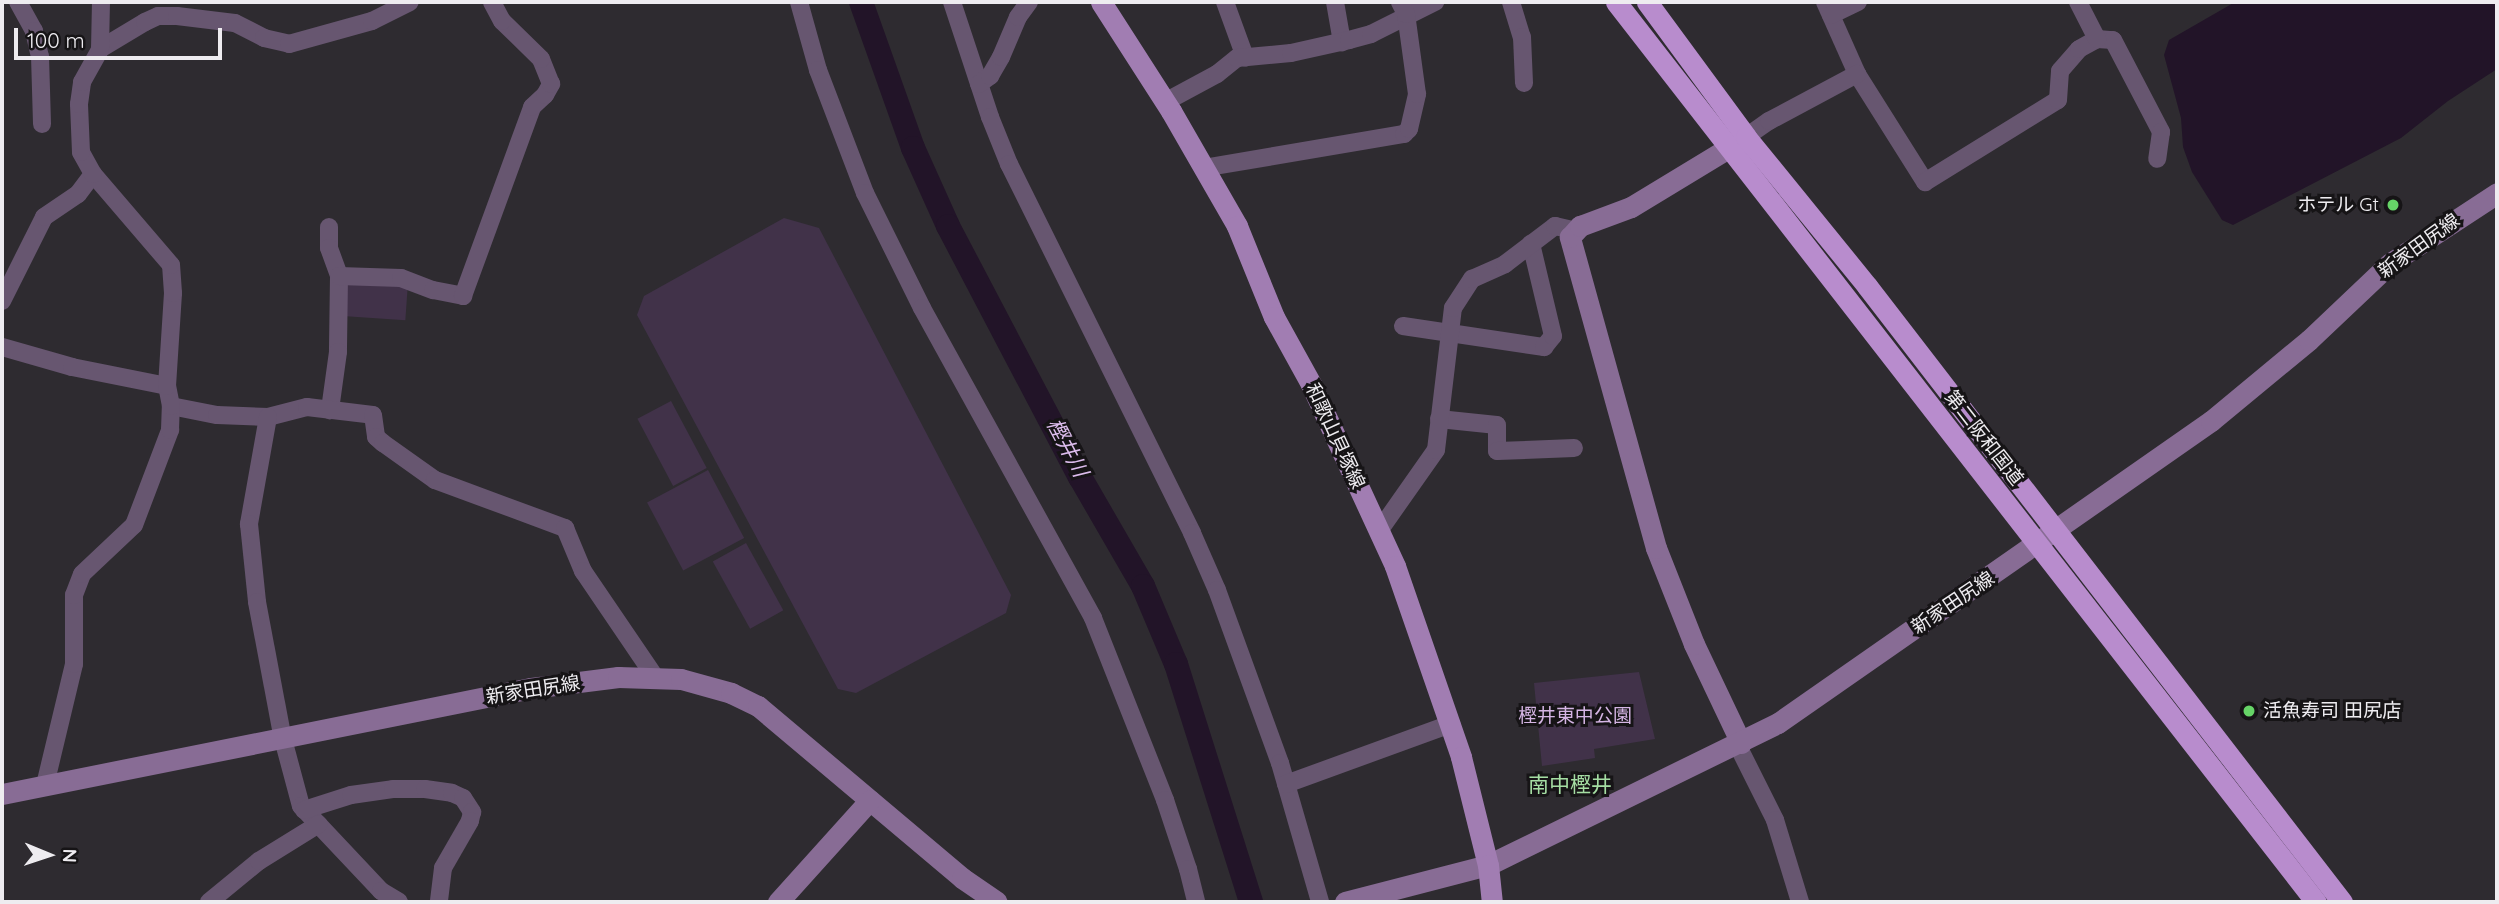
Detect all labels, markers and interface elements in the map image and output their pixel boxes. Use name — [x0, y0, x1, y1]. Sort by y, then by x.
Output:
scale bar — [18, 14, 226, 58]
text: 100 m — [27, 27, 85, 53]
place label: ホテル Gt — [2297, 194, 2379, 216]
marker: ホテル Gt — [2385, 197, 2401, 213]
street label: 新家田尻線 — [2374, 209, 2464, 283]
street label: 和歌山貝塚線 — [1301, 380, 1369, 492]
street label: 第二阪和国道 — [1940, 386, 2028, 490]
water label: 樫井川 — [1042, 413, 1094, 481]
street label: 新家田尻線 — [1907, 567, 1999, 639]
street label: 新家田尻線 — [484, 671, 582, 709]
place label: 活魚寿司 田尻店 — [2263, 700, 2401, 722]
marker: 活魚寿司 田尻店 — [2241, 703, 2257, 719]
park label: 樫井東中公園 — [1518, 705, 1632, 727]
district label: 南中樫井 — [1528, 771, 1612, 797]
north arrow — [14, 820, 84, 890]
text: N — [58, 848, 82, 863]

